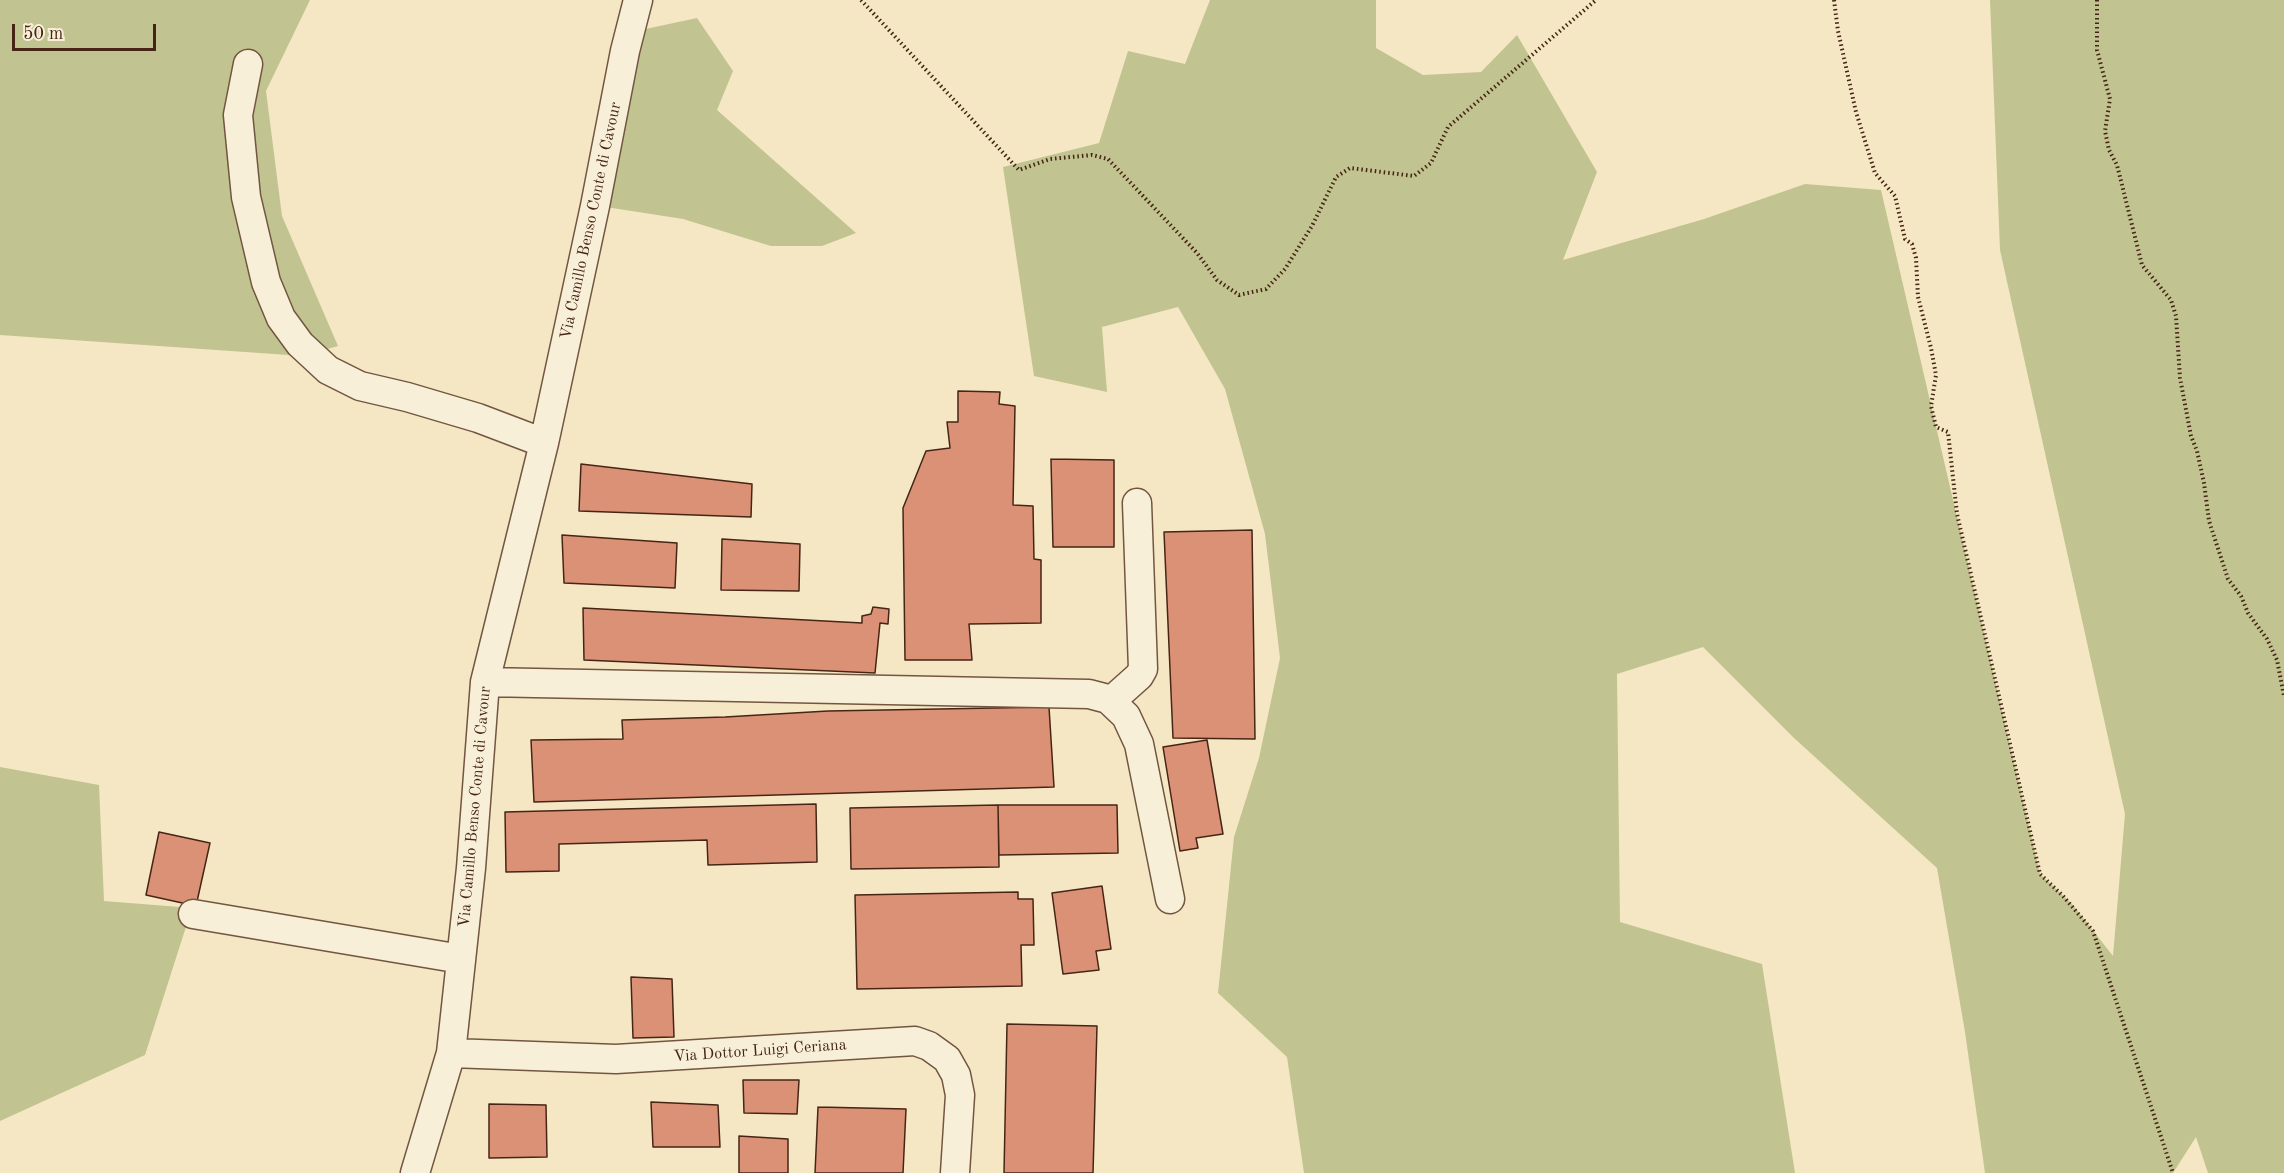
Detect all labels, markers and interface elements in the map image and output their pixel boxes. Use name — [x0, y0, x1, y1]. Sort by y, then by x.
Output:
scale bar — [15, 12, 159, 50]
text: 50 m — [23, 25, 63, 43]
street label: Via Camillo Benso Conte di Cavour — [556, 101, 626, 341]
street label: Via Camillo Benso Conte di Cavour — [455, 686, 495, 928]
street label: Via Dottor Luigi Ceriana — [673, 1035, 847, 1067]

